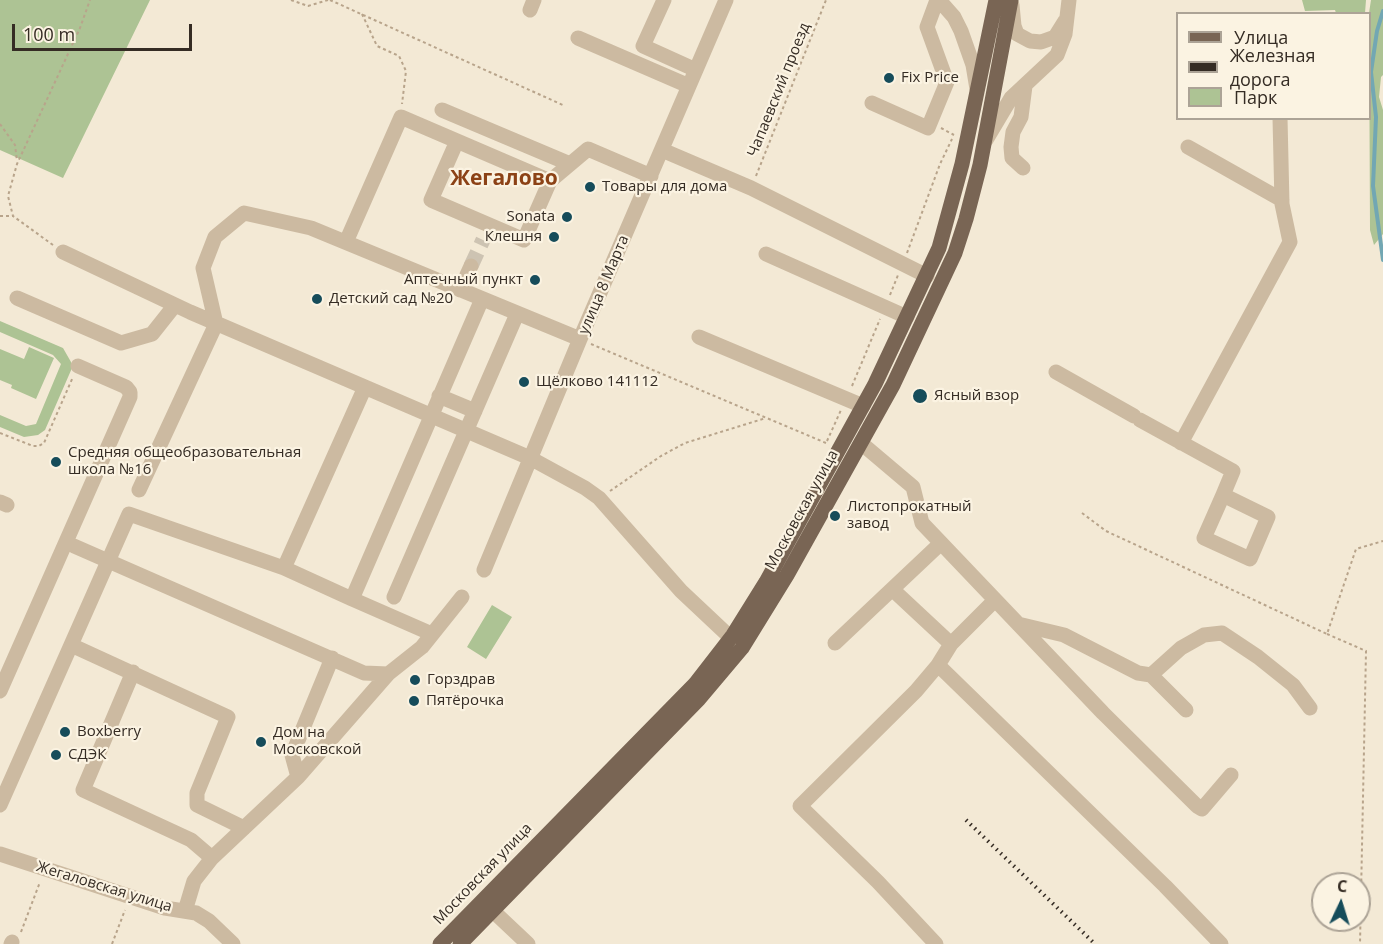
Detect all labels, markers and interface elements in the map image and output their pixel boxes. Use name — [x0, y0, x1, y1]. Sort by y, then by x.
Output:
scale bar — [15, 12, 195, 50]
legend — [1176, 12, 1371, 120]
street label: Чапаевский проезд — [744, 20, 814, 160]
text: 100 m — [23, 22, 75, 46]
text: Улица — [1234, 25, 1288, 49]
text: Железная дорога — [1230, 43, 1315, 91]
place label: Fix Price — [901, 69, 959, 87]
marker: Fix Price — [882, 71, 896, 85]
text: Парк — [1234, 85, 1277, 109]
district label: Жегалово — [450, 166, 558, 192]
place label: Товары для дома — [602, 178, 727, 196]
marker: Товары для дома — [583, 180, 597, 194]
place label: Sonata — [507, 208, 555, 226]
marker: Sonata — [560, 210, 574, 224]
place label: Клешня — [485, 228, 542, 246]
marker: Клешня — [547, 230, 561, 244]
street label: улица 8 Марта — [575, 233, 633, 337]
place label: Аптечный пункт — [404, 271, 523, 289]
marker: Аптечный пункт — [528, 273, 542, 287]
place label: Детский сад №20 — [329, 290, 453, 308]
marker: Детский сад №20 — [310, 292, 324, 306]
place label: Щёлково 141112 — [536, 373, 658, 391]
marker: Щёлково 141112 — [517, 375, 531, 389]
marker: Ясный взор — [911, 387, 929, 405]
place label: Ясный взор — [934, 387, 1019, 405]
place label: Средняя общеобразовательная школа №16 — [68, 444, 301, 479]
street label: Московская улица — [762, 447, 842, 573]
marker: Средняя общеобразовательная школа №16 — [49, 455, 63, 469]
place label: Листопрокатный завод — [847, 498, 972, 533]
marker: Листопрокатный завод — [828, 509, 842, 523]
place label: Горздрав — [427, 671, 495, 689]
marker: Горздрав — [408, 673, 422, 687]
place label: Пятёрочка — [426, 692, 504, 710]
marker: Пятёрочка — [407, 694, 421, 708]
place label: Boxberry — [77, 723, 141, 741]
place label: Дом на Московской — [273, 724, 362, 759]
marker: Boxberry — [58, 725, 72, 739]
marker: Дом на Московской — [254, 735, 268, 749]
place label: СДЭК — [68, 746, 106, 764]
marker: СДЭК — [49, 748, 63, 762]
street label: Московская улица — [430, 820, 536, 928]
street label: Жегаловская улица — [34, 858, 174, 916]
north arrow — [1311, 872, 1371, 932]
text: С — [1336, 875, 1348, 897]

